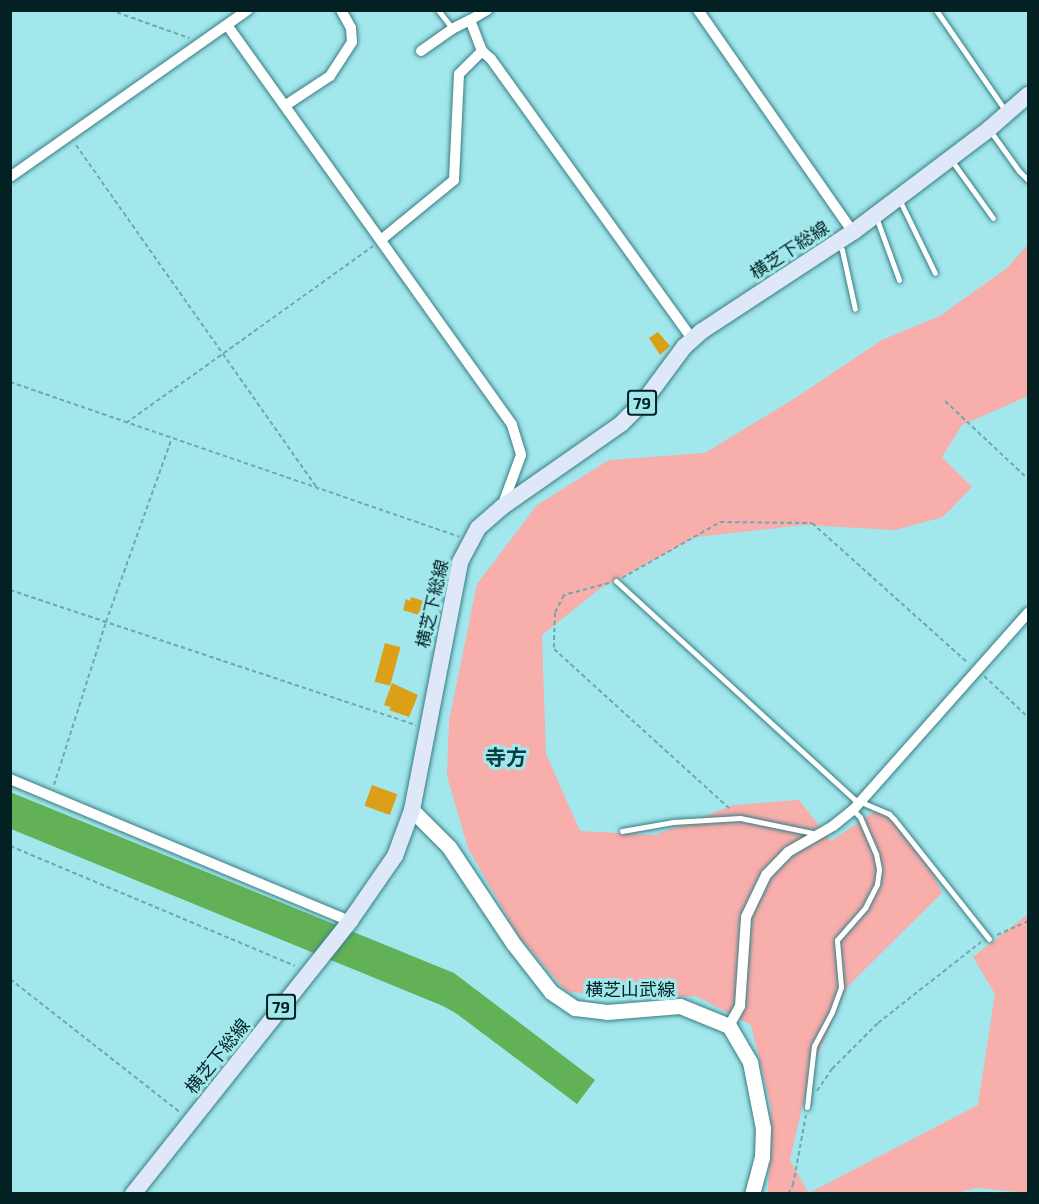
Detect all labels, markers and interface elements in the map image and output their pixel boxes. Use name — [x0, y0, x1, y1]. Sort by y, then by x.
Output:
street label: 横芝下総線 — [745, 216, 833, 284]
road number: 79 — [627, 390, 657, 416]
street label: 横芝下総線 — [411, 558, 453, 650]
district label: 寺方 — [485, 744, 527, 770]
street label: 横芝山武線 — [585, 978, 675, 1000]
road number: 79 — [266, 994, 296, 1020]
street label: 横芝下総線 — [180, 1014, 254, 1098]

